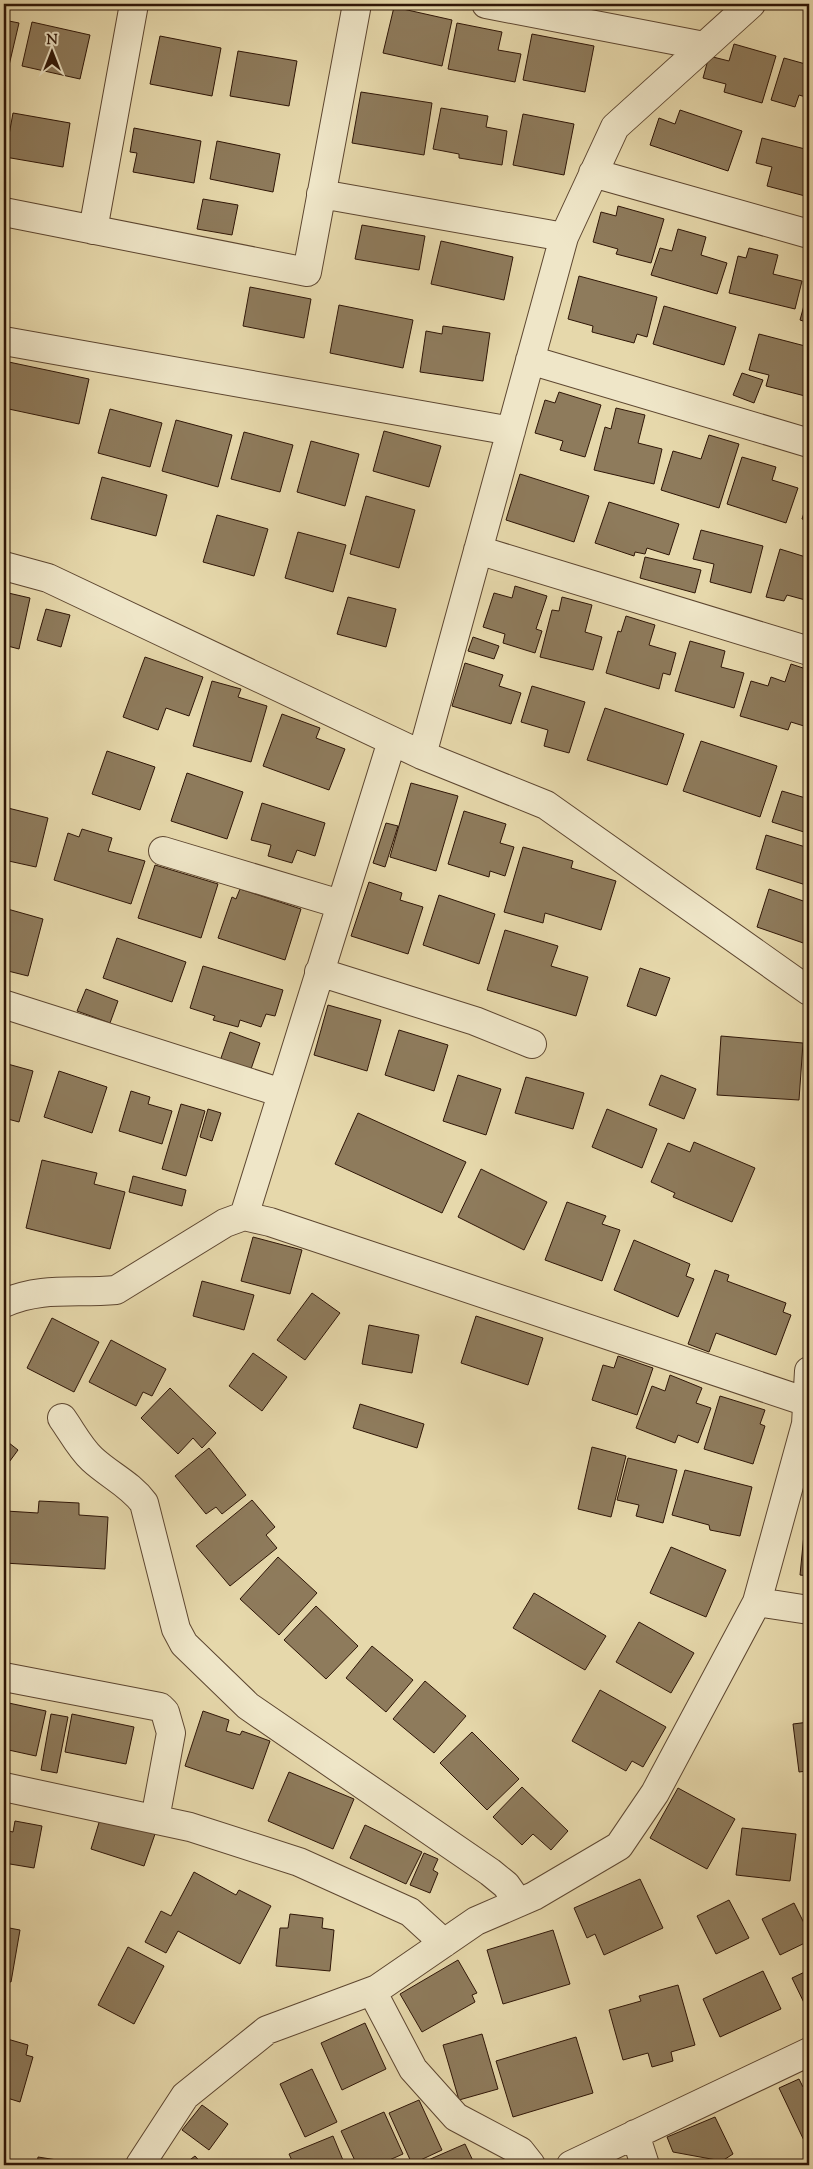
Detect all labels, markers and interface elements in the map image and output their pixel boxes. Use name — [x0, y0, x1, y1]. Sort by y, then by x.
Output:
north arrow — [28, 28, 78, 78]
text: N — [46, 31, 58, 51]

